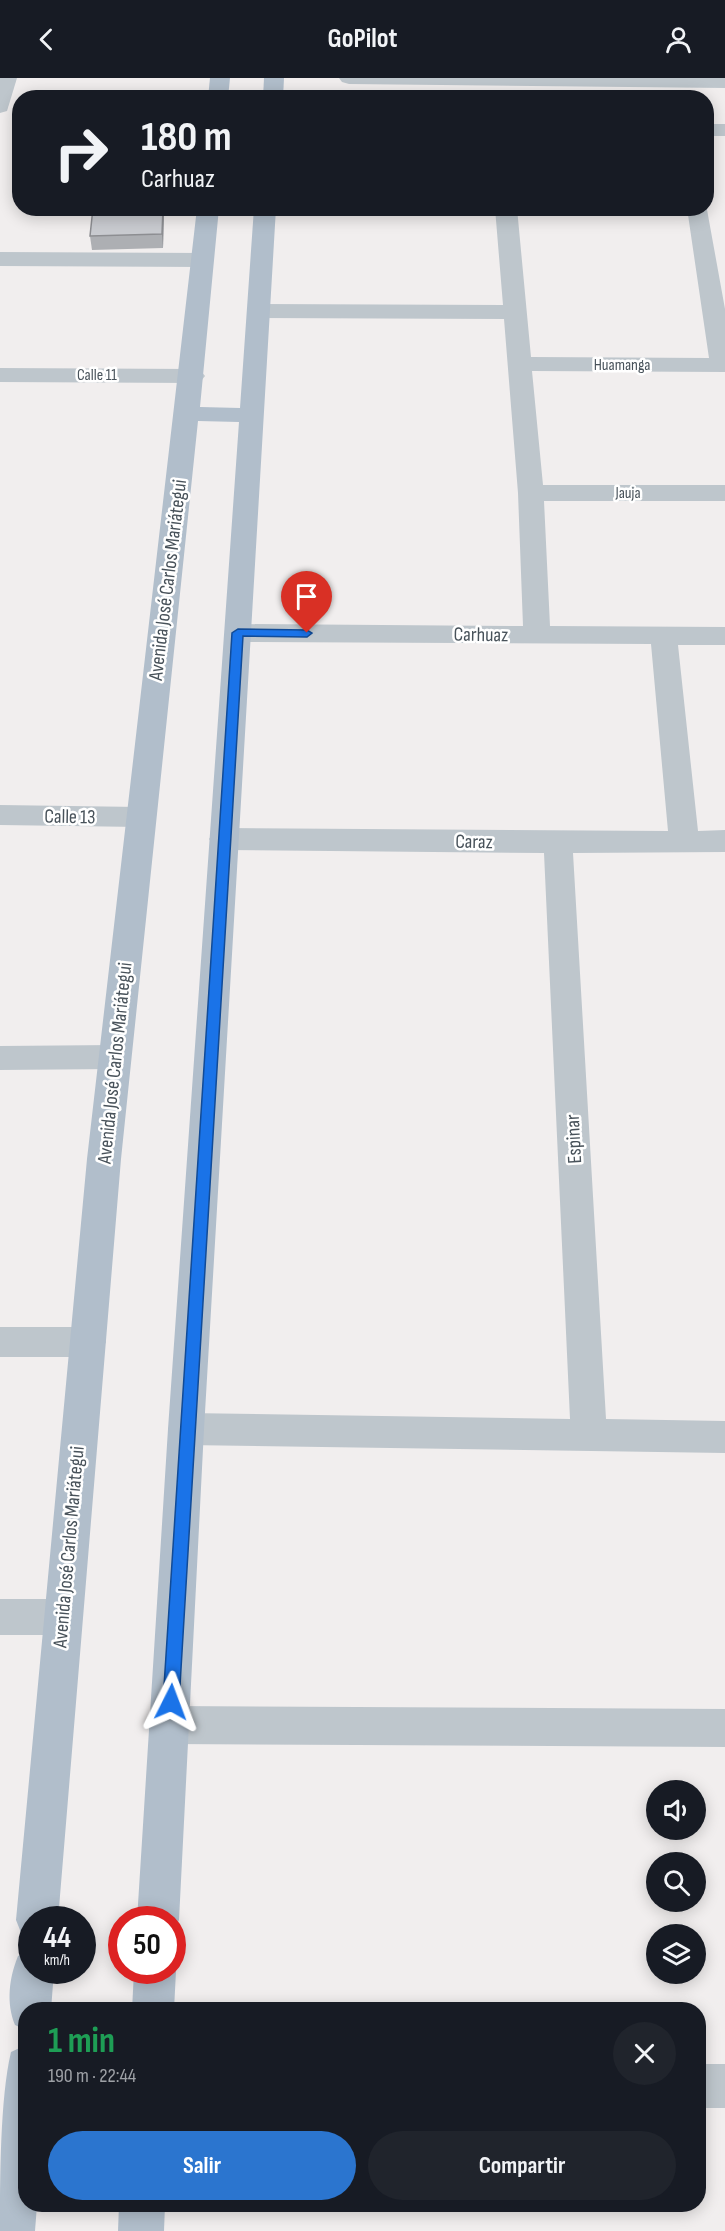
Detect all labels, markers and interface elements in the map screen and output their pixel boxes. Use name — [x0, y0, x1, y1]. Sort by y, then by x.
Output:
icon: back — [30, 23, 63, 56]
text: GoPilot — [328, 23, 397, 55]
icon: person — [662, 23, 695, 56]
text: 180 m — [141, 112, 232, 163]
icon: right — [42, 114, 120, 192]
text: Carhuaz — [141, 163, 215, 195]
street label: Huamanga — [594, 356, 650, 375]
street label: Calle 11 — [77, 366, 117, 385]
street label: Avenida José Carlos Mariátegui — [144, 478, 192, 683]
street label: Jauja — [614, 484, 641, 503]
pin — [281, 571, 332, 633]
icon: arrive — [290, 580, 323, 613]
street label: Carhuaz — [453, 623, 509, 647]
street label: Calle 13 — [44, 805, 96, 829]
street label: Caraz — [455, 830, 493, 854]
street label: Avenida José Carlos Mariátegui — [92, 961, 138, 1166]
street label: Espinar — [561, 1113, 587, 1164]
street label: Avenida José Carlos Mariátegui — [48, 1445, 90, 1650]
position arrow — [139, 1670, 203, 1734]
map controls — [646, 1780, 706, 1984]
button: sound — [646, 1780, 706, 1840]
button: search — [646, 1852, 706, 1912]
speed limit sign: 50 — [108, 1906, 186, 1984]
text: 44 — [43, 1920, 71, 1956]
button: layers — [646, 1924, 706, 1984]
text: km/h — [44, 1951, 70, 1970]
text: 1 min — [48, 2020, 115, 2063]
button: close — [613, 2022, 676, 2085]
text: 190 m · 22:44 — [48, 2064, 136, 2088]
button: Salir — [48, 2131, 356, 2200]
button: Compartir — [368, 2131, 676, 2200]

